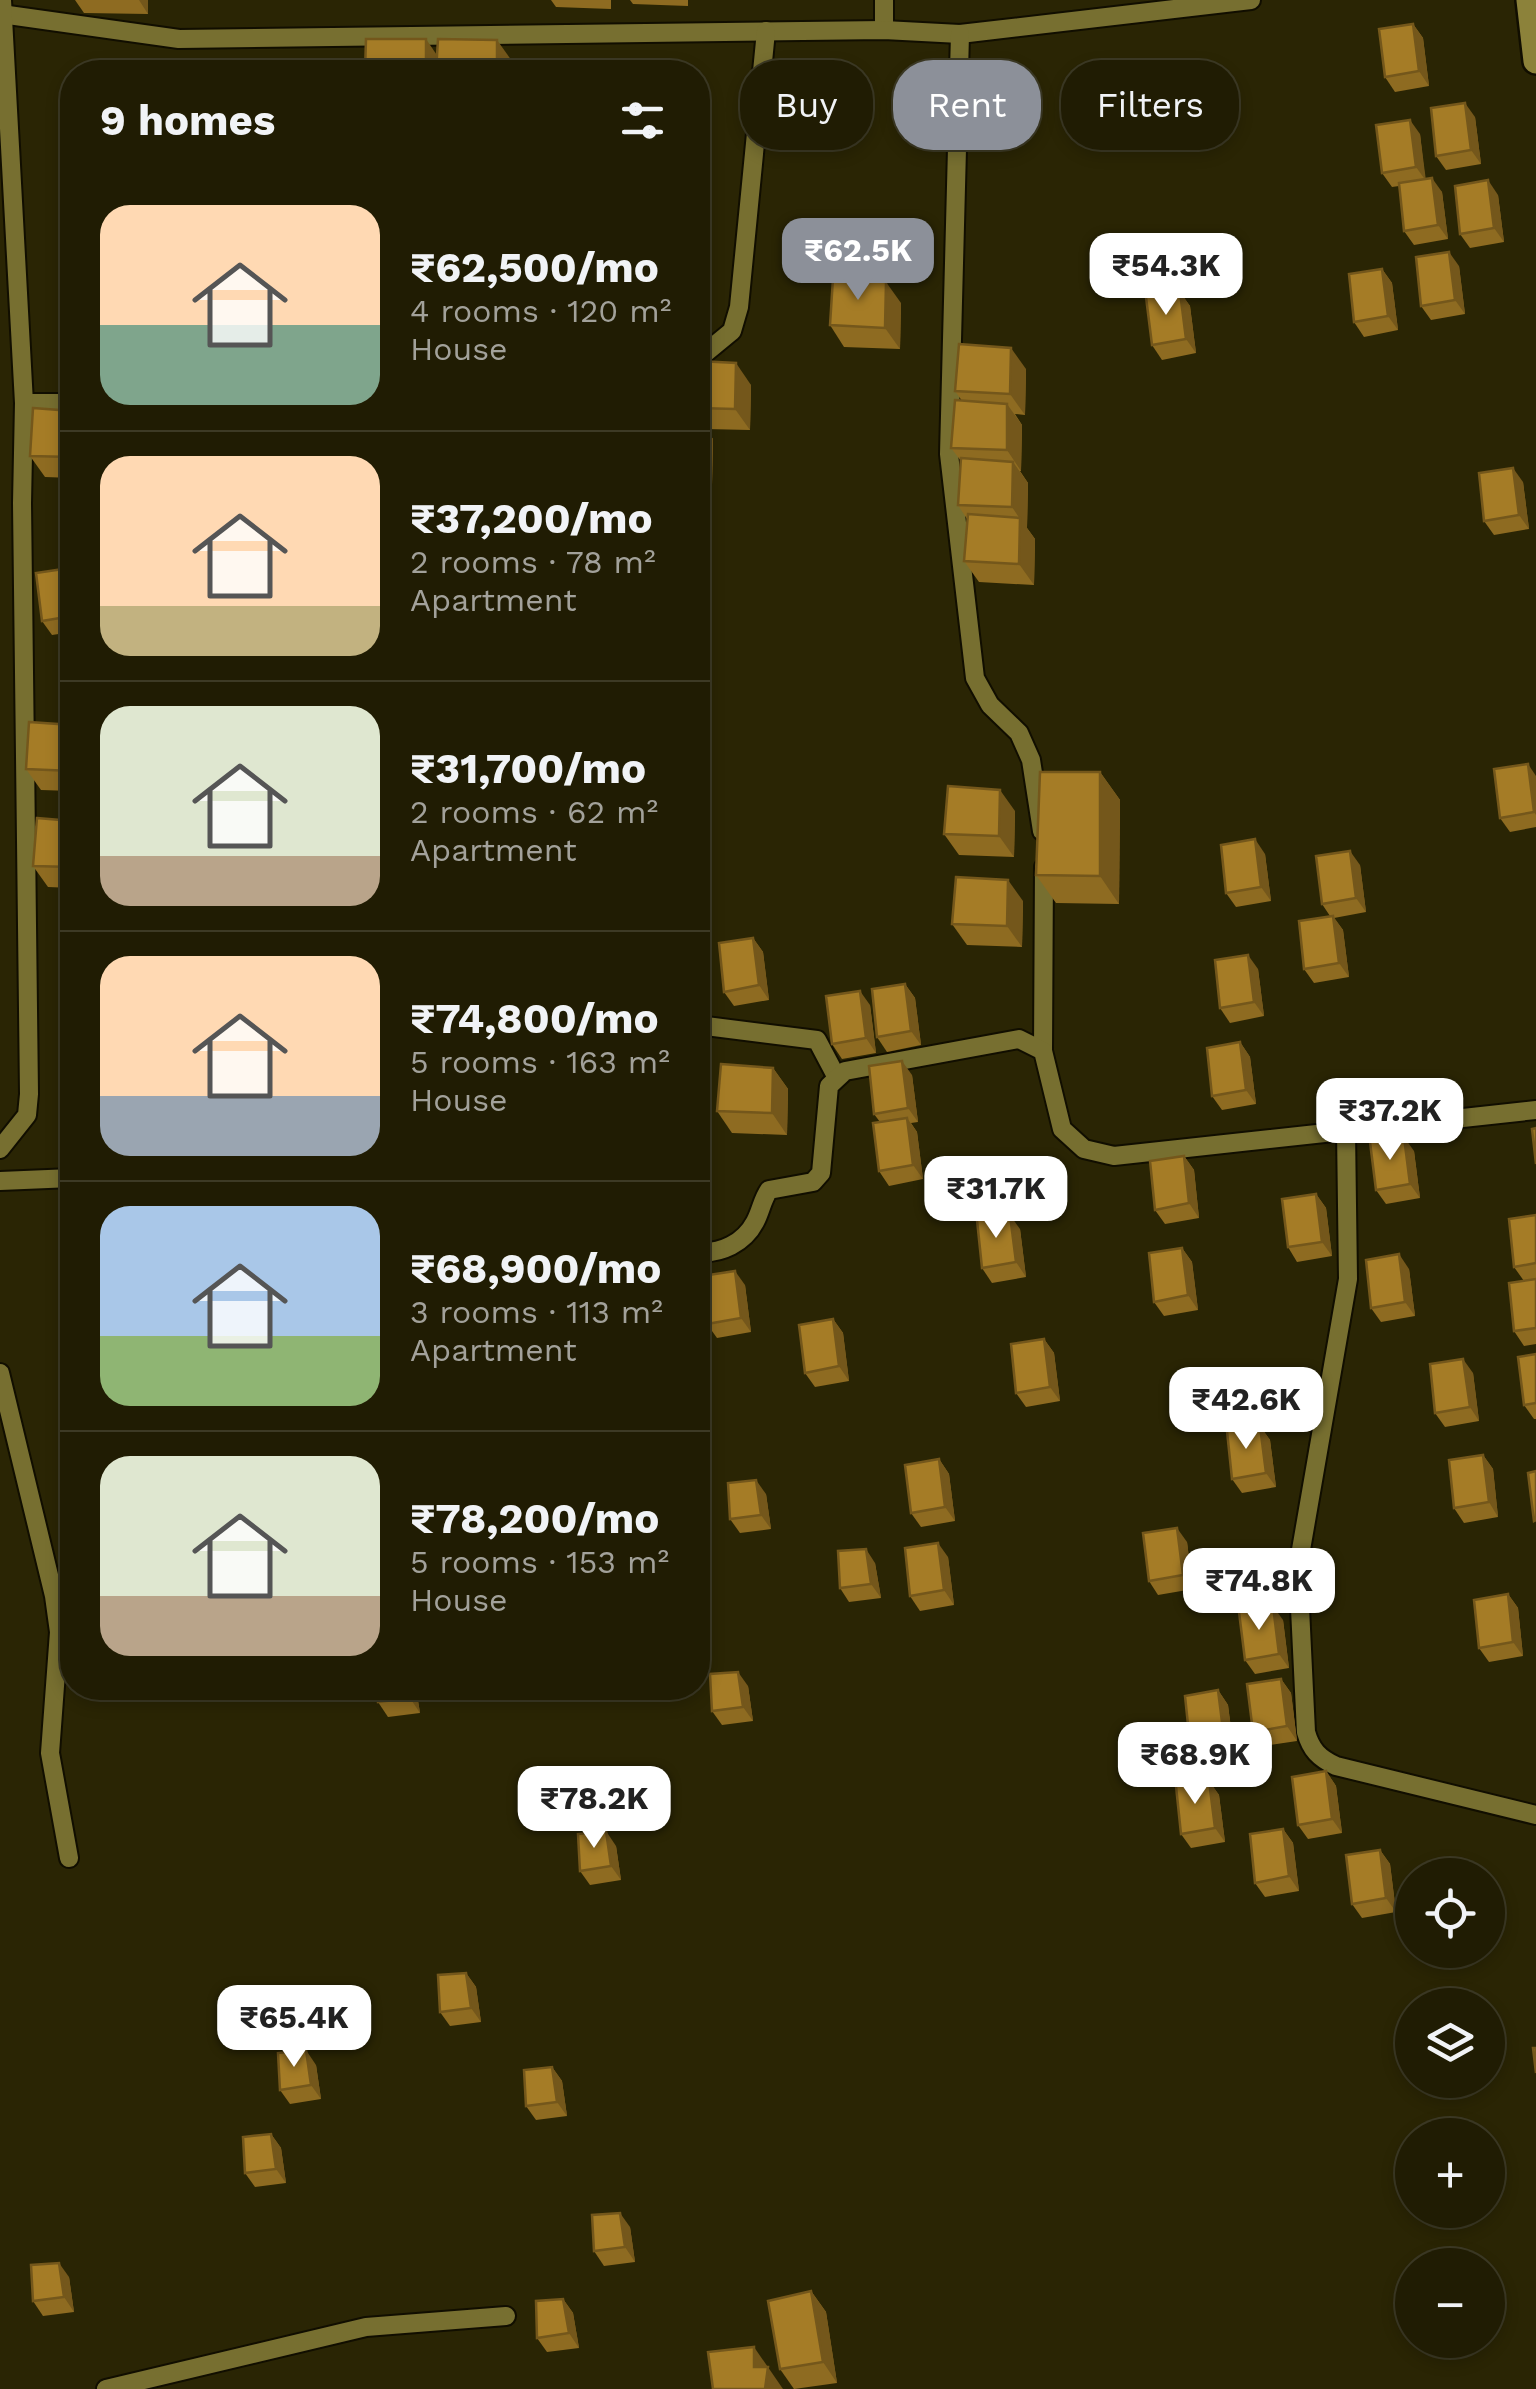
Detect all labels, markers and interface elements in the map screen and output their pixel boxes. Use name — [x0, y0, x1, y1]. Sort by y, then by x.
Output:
chip: Buy — [740, 60, 873, 150]
chip: Rent — [893, 60, 1041, 150]
chip: Filters — [1061, 60, 1239, 150]
icon: filters — [615, 93, 670, 148]
text: 9 homes — [100, 96, 275, 145]
pin: ₹62.5K — [777, 218, 939, 303]
text: ₹62.5K — [804, 231, 912, 269]
pin: ₹54.3K — [1085, 233, 1247, 318]
text: ₹62,500/mo — [410, 243, 659, 292]
icon: home — [180, 245, 300, 365]
text: ₹54.3K — [1112, 246, 1220, 284]
text: 4 rooms · 120 m² — [410, 292, 671, 330]
text: House — [410, 330, 508, 368]
text: ₹37,200/mo — [410, 494, 653, 543]
icon: home — [180, 496, 300, 616]
text: 2 rooms · 78 m² — [410, 543, 656, 581]
text: Apartment — [410, 581, 577, 619]
text: ₹31,700/mo — [410, 744, 646, 793]
icon: home — [180, 746, 300, 866]
text: 2 rooms · 62 m² — [410, 793, 658, 831]
text: Apartment — [410, 831, 577, 869]
text: ₹74,800/mo — [410, 994, 659, 1043]
icon: home — [180, 996, 300, 1116]
text: 5 rooms · 163 m² — [410, 1043, 670, 1081]
pin: ₹37.2K — [1309, 1078, 1471, 1163]
text: House — [410, 1081, 508, 1119]
text: ₹37.2K — [1338, 1091, 1442, 1129]
pin: ₹31.7K — [915, 1156, 1077, 1241]
text: ₹31.7K — [946, 1169, 1046, 1207]
text: ₹68,900/mo — [410, 1244, 662, 1293]
icon: home — [180, 1246, 300, 1366]
text: 3 rooms · 113 m² — [410, 1293, 663, 1331]
text: Apartment — [410, 1331, 577, 1369]
pin: ₹42.6K — [1165, 1367, 1327, 1452]
text: ₹42.6K — [1191, 1380, 1301, 1418]
text: ₹78,200/mo — [410, 1494, 660, 1543]
icon: home — [180, 1496, 300, 1616]
text: 5 rooms · 153 m² — [410, 1543, 669, 1581]
pin: ₹74.8K — [1178, 1548, 1340, 1633]
text: ₹74.8K — [1205, 1561, 1313, 1599]
text: House — [410, 1581, 508, 1619]
pin: ₹68.9K — [1114, 1722, 1276, 1807]
text: ₹68.9K — [1140, 1735, 1250, 1773]
pin: ₹78.2K — [513, 1766, 675, 1851]
text: ₹78.2K — [540, 1779, 648, 1817]
map controls — [1395, 1858, 1505, 2358]
button: locate — [1395, 1858, 1505, 1968]
pin: ₹65.4K — [213, 1985, 375, 2070]
button: layers — [1395, 1988, 1505, 2098]
text: ₹65.4K — [239, 1998, 349, 2036]
button: + — [1395, 2118, 1505, 2228]
button: − — [1395, 2248, 1505, 2358]

